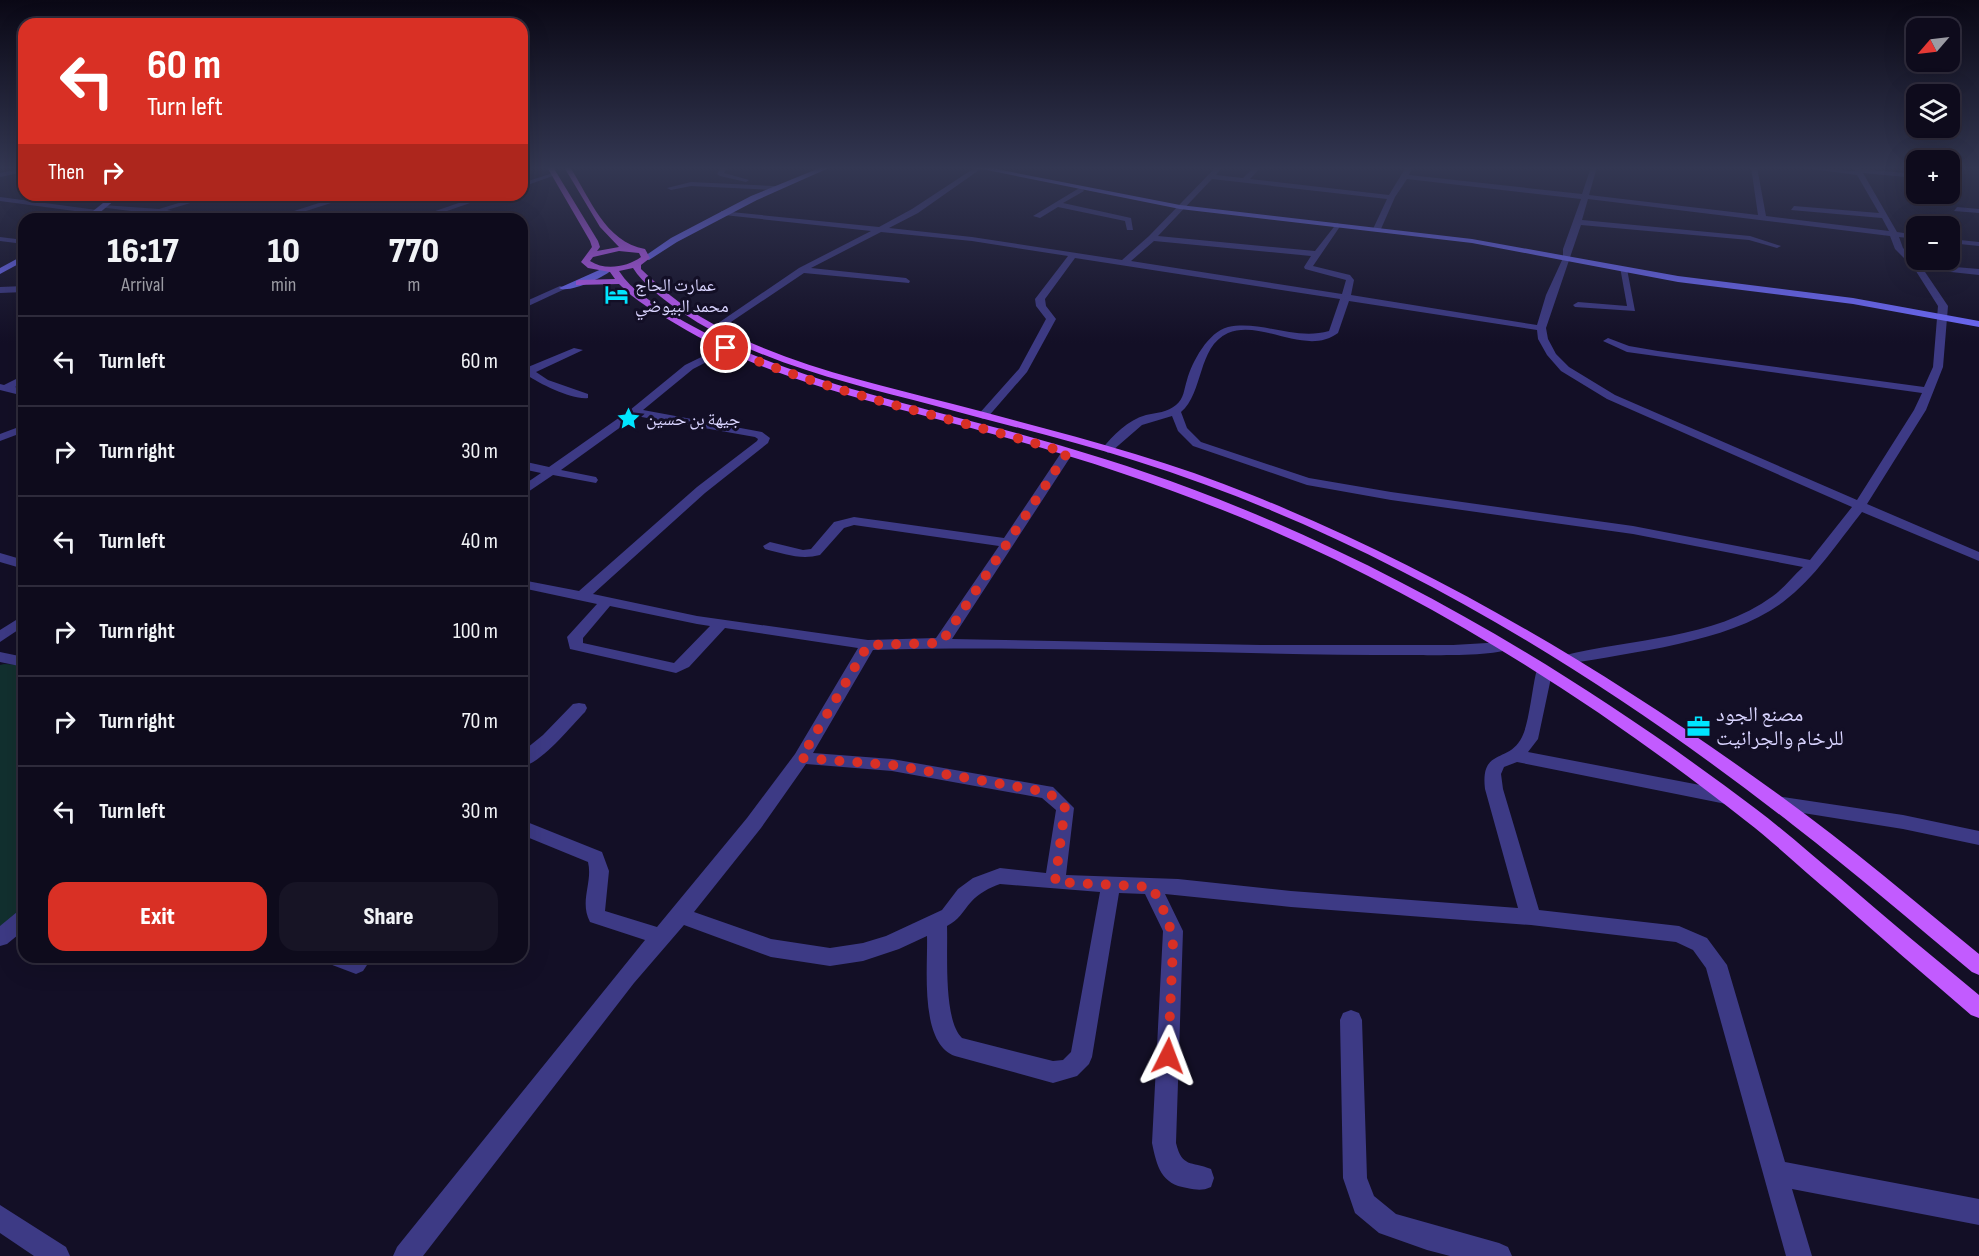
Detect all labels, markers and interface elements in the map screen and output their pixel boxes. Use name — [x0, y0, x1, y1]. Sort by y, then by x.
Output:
north arrow — [1906, 18, 1960, 72]
map controls — [1906, 18, 1960, 270]
text: 60 m — [147, 40, 221, 91]
icon: left — [48, 42, 126, 120]
button: layers — [1906, 84, 1960, 138]
text: Turn left — [147, 91, 223, 123]
button: + — [1906, 150, 1960, 204]
icon: right — [96, 156, 129, 189]
text: Then — [48, 159, 84, 186]
button: − — [1906, 216, 1960, 270]
text: 16:17 — [107, 230, 179, 273]
text: 10 — [267, 230, 300, 273]
text: 770 — [389, 230, 439, 273]
text: Arrival — [121, 273, 164, 297]
text: min — [271, 273, 296, 297]
text: m — [407, 273, 420, 297]
place label: عمارت الحاج محمد البيوضي — [635, 275, 729, 321]
hotel icon: عمارت الحاج محمد البيوضي — [604, 282, 630, 308]
pin — [700, 322, 751, 373]
icon: arrive — [709, 331, 742, 364]
icon: left — [48, 345, 81, 378]
text: Turn left — [99, 348, 165, 375]
text: 60 m — [461, 348, 498, 375]
place icon: جيهة بن حسين — [615, 406, 641, 432]
place label: جيهة بن حسين — [646, 409, 741, 430]
icon: right — [48, 435, 81, 468]
text: Turn right — [99, 438, 175, 465]
text: 30 m — [461, 438, 498, 465]
icon: left — [48, 525, 81, 558]
text: Turn left — [99, 528, 165, 555]
text: 40 m — [461, 528, 498, 555]
icon: right — [48, 615, 81, 648]
text: Turn right — [99, 618, 175, 645]
text: 100 m — [453, 618, 498, 645]
place label: مصنع الجود للرخام والجرانيت — [1716, 702, 1844, 752]
icon: right — [48, 705, 81, 738]
text: Turn right — [99, 708, 175, 735]
text: 70 m — [462, 708, 498, 735]
office icon: مصنع الجود للرخام والجرانيت — [1685, 713, 1711, 739]
icon: left — [48, 795, 81, 828]
text: Turn left — [99, 798, 165, 825]
text: 30 m — [461, 798, 498, 825]
button: Exit — [48, 882, 267, 951]
button: Share — [279, 882, 498, 951]
position arrow — [1136, 1024, 1200, 1088]

